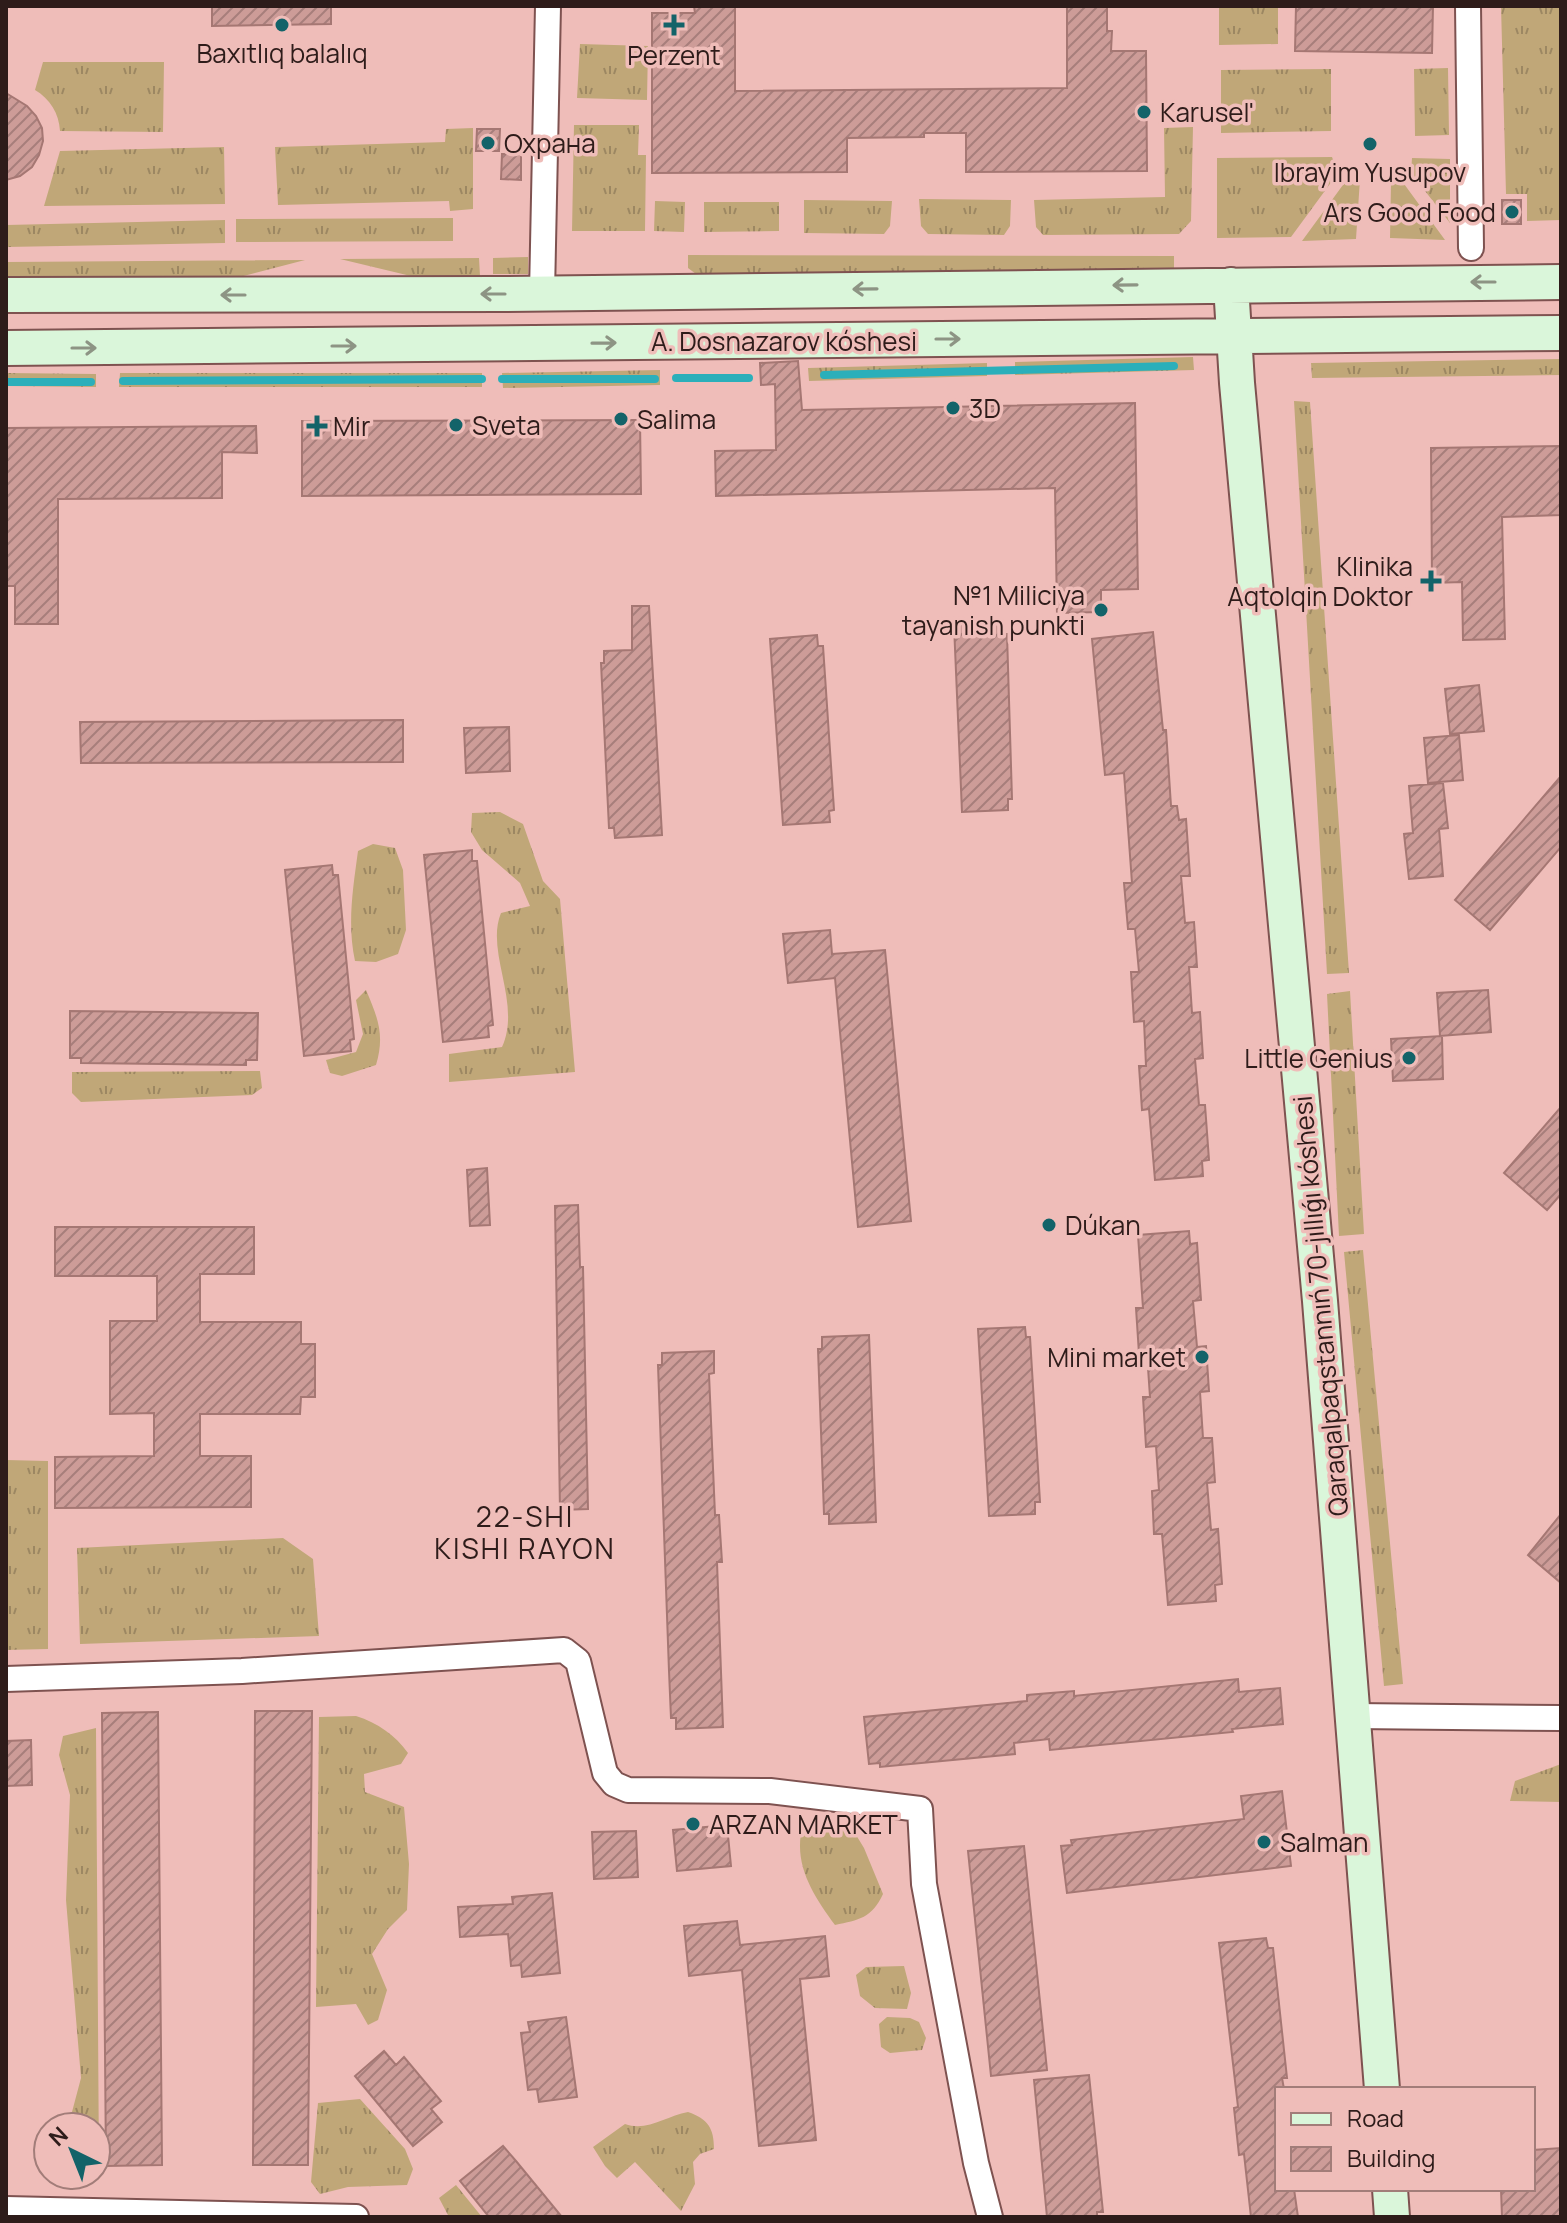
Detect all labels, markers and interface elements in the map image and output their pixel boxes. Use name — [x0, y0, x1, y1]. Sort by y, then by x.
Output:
marker: Perzent — [663, 14, 685, 36]
marker: Baxıtlıq balalıq — [273, 16, 291, 34]
place label: Baxıtlıq balalıq — [196, 35, 368, 71]
place label: Perzent — [627, 37, 721, 73]
place label: Karusel' — [1160, 94, 1254, 130]
marker: Karusel' — [1135, 103, 1153, 121]
place label: Охрана — [504, 125, 596, 161]
marker: Охрана — [479, 134, 497, 152]
marker: Ibrayim Yusupov — [1361, 135, 1379, 153]
place label: Ibrayim Yusupov — [1274, 154, 1466, 190]
place label: Ars Good Food — [1323, 194, 1496, 230]
marker: Ars Good Food — [1503, 203, 1521, 221]
one-way arrow — [1470, 274, 1497, 290]
one-way arrow — [1112, 277, 1139, 293]
one-way arrow — [852, 281, 879, 296]
one-way arrow — [480, 286, 507, 302]
one-way arrow — [220, 287, 247, 303]
street label: A. Dosnazarov kóshesi — [651, 323, 917, 359]
one-way arrow — [934, 331, 961, 347]
one-way arrow — [590, 335, 617, 350]
one-way arrow — [330, 338, 357, 354]
one-way arrow — [70, 340, 97, 356]
place label: 3D — [969, 390, 1001, 426]
marker: 3D — [944, 399, 962, 417]
place label: Salima — [637, 401, 716, 437]
place label: Sveta — [472, 407, 541, 443]
place label: Mir — [333, 408, 370, 444]
marker: Salima — [612, 410, 630, 428]
marker: Sveta — [447, 416, 465, 434]
marker: Mir — [308, 417, 326, 435]
place label: Klinika Aqtolqin Doktor — [1227, 548, 1413, 614]
marker: Klinika Aqtolqin Doktor — [1420, 570, 1442, 592]
place label: №1 Miliciya tayanish punkti — [902, 577, 1085, 643]
marker: №1 Miliciya tayanish punkti — [1092, 601, 1110, 619]
place label: Little Genius — [1244, 1040, 1393, 1076]
marker: Little Genius — [1400, 1049, 1418, 1067]
street label: Qaraqalpaqstannıń 70-jıllıǵı kóshesi — [1284, 1094, 1356, 1518]
place label: Dúkan — [1065, 1207, 1141, 1243]
marker: Dúkan — [1040, 1216, 1058, 1234]
place label: Mini market — [1047, 1339, 1186, 1375]
marker: Mini market — [1193, 1348, 1211, 1366]
district label: 22-SHI KISHI RAYON — [434, 1497, 616, 1567]
place label: ARZAN MARKET — [709, 1806, 898, 1842]
marker: ARZAN MARKET — [684, 1815, 702, 1833]
place label: Salman — [1280, 1824, 1368, 1860]
marker: Salman — [1255, 1833, 1273, 1851]
legend — [1275, 2087, 1535, 2191]
text: Road — [1347, 2101, 1404, 2134]
north arrow — [32, 2111, 112, 2191]
text: N — [42, 2120, 74, 2153]
text: Building — [1347, 2141, 1435, 2174]

